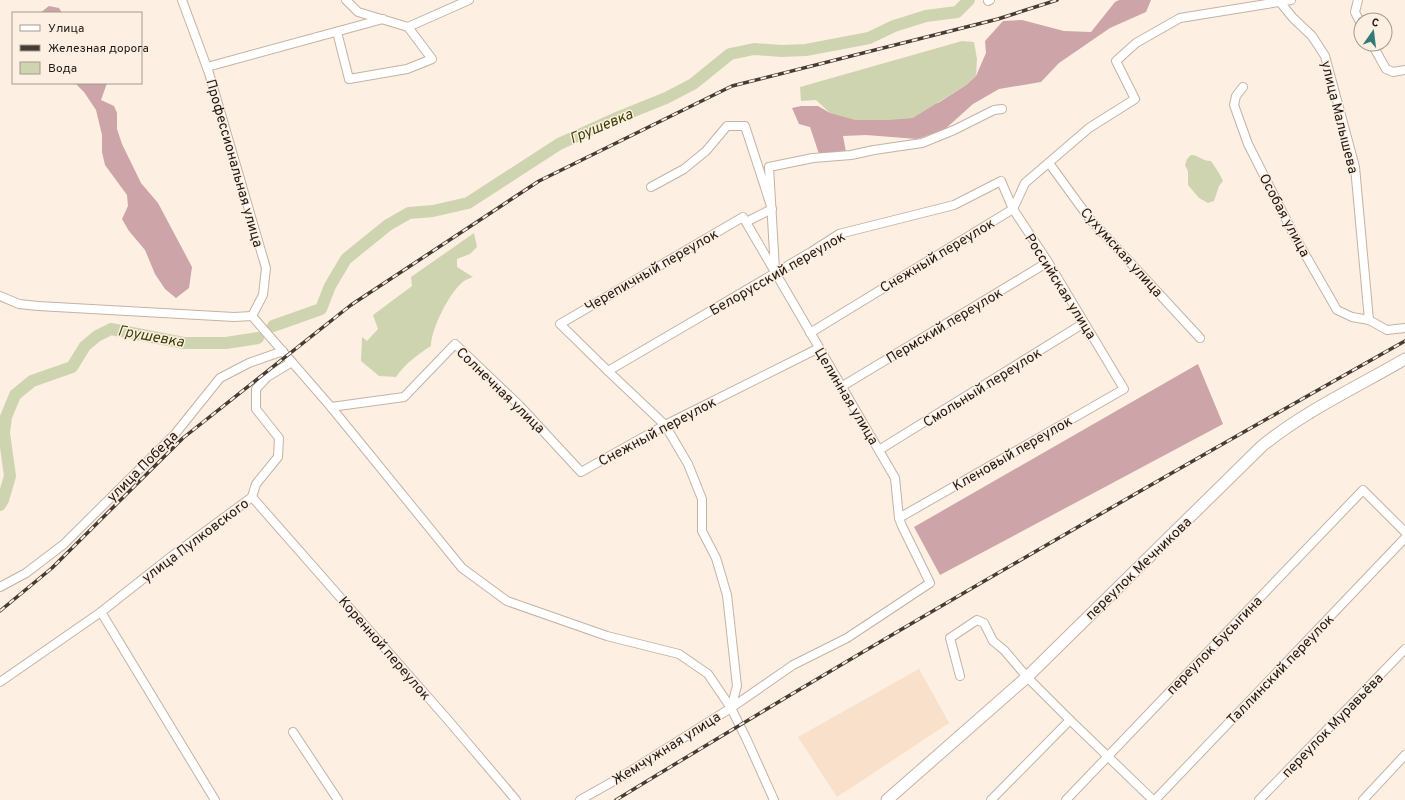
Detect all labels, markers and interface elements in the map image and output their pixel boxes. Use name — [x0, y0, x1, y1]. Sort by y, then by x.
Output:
legend — [12, 12, 142, 84]
north arrow — [1353, 12, 1393, 52]
text: С — [1370, 16, 1380, 31]
text: Улица — [48, 21, 84, 37]
text: Железная дорога — [48, 41, 149, 57]
street label: улица Малышева — [1316, 59, 1361, 176]
text: Вода — [48, 61, 77, 77]
street label: Профессиональная улица — [201, 77, 266, 249]
water label: Грушевка — [567, 105, 636, 149]
street label: Особая улица — [1255, 171, 1313, 260]
street label: Сухумская улица — [1076, 205, 1166, 301]
street label: Снежный переулок — [877, 215, 998, 297]
street label: Черепичный переулок — [582, 226, 722, 317]
street label: Белорусский переулок — [707, 228, 849, 320]
street label: Российская улица — [1020, 231, 1099, 343]
street label: Пермский переулок — [883, 285, 1006, 368]
water label: Грушевка — [116, 322, 186, 353]
street label: Солнечная улица — [452, 344, 548, 438]
street label: Целинная улица — [810, 345, 881, 448]
street label: Смольный переулок — [920, 345, 1045, 432]
street label: Снежный переулок — [596, 394, 719, 471]
street label: Кленовый переулок — [950, 413, 1076, 495]
street label: улица Победа — [104, 428, 182, 506]
street label: улица Пулковского — [139, 495, 253, 587]
street label: переулок Мечникова — [1082, 514, 1196, 624]
street label: переулок Бусыгина — [1164, 593, 1267, 699]
street label: Коренной переулок — [334, 594, 433, 704]
street label: Таллинский переулок — [1224, 611, 1338, 729]
street label: переулок Муравьёва — [1279, 670, 1387, 782]
street label: Жемчужная улица — [609, 709, 724, 790]

